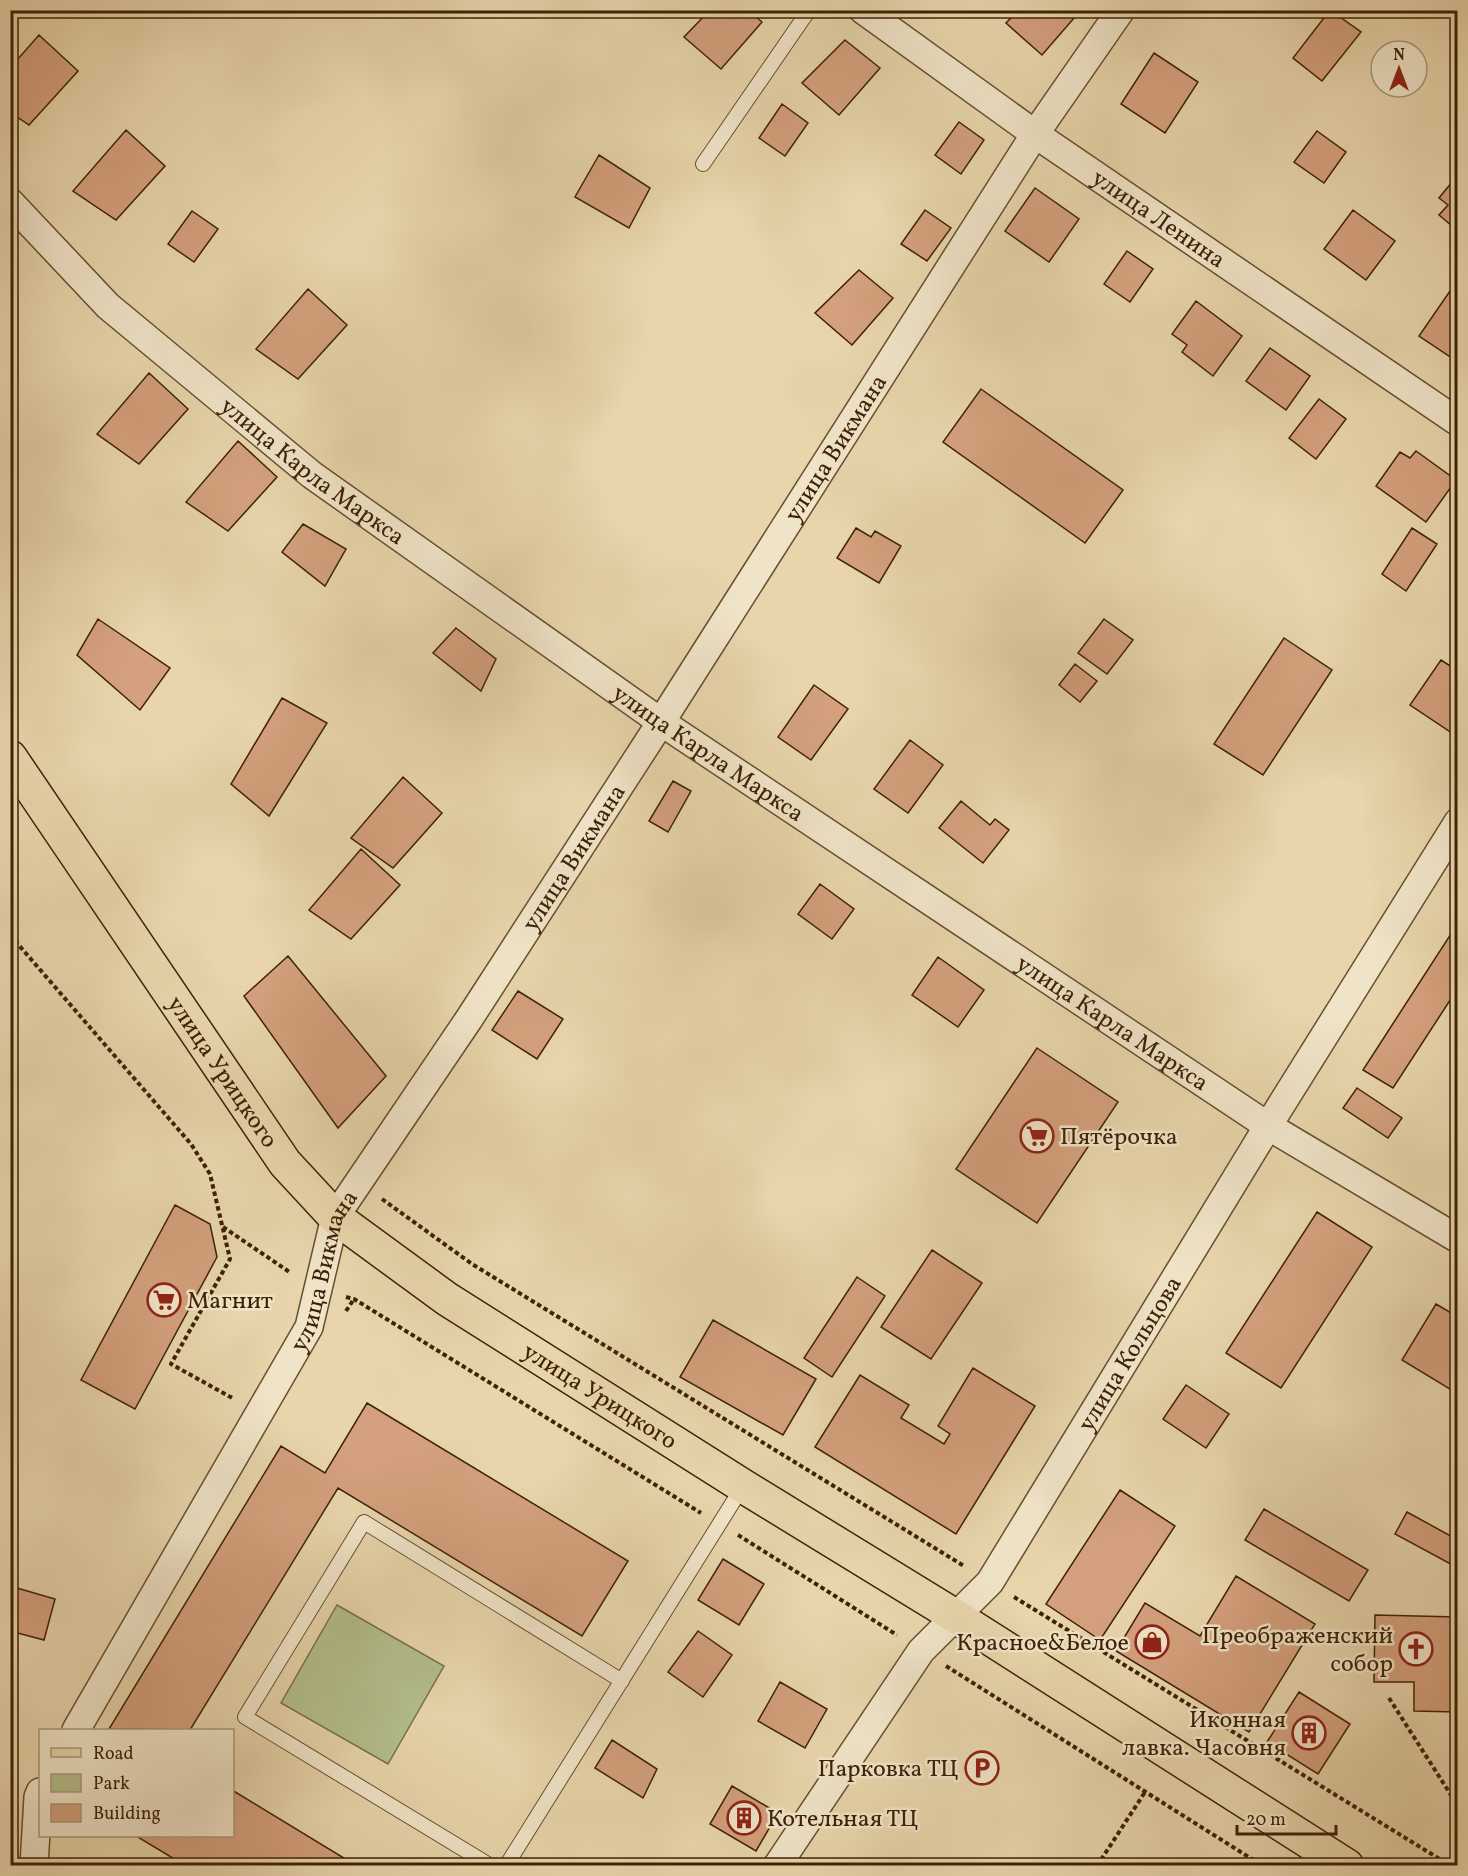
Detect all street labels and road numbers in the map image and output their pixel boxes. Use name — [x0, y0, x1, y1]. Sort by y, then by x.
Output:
street label: улица Ленина — [1084, 162, 1232, 278]
street label: улица Викмана — [777, 369, 897, 530]
street label: улица Карла Маркса — [212, 390, 411, 555]
street label: улица Карла Маркса — [604, 677, 810, 832]
street label: улица Викмана — [515, 778, 635, 939]
street label: улица Карла Маркса — [1008, 948, 1215, 1101]
street label: улица Урицкого — [158, 990, 285, 1156]
street label: улица Викмана — [283, 1184, 368, 1359]
street label: улица Кольцова — [1071, 1270, 1191, 1439]
street label: улица Урицкого — [515, 1336, 683, 1459]

